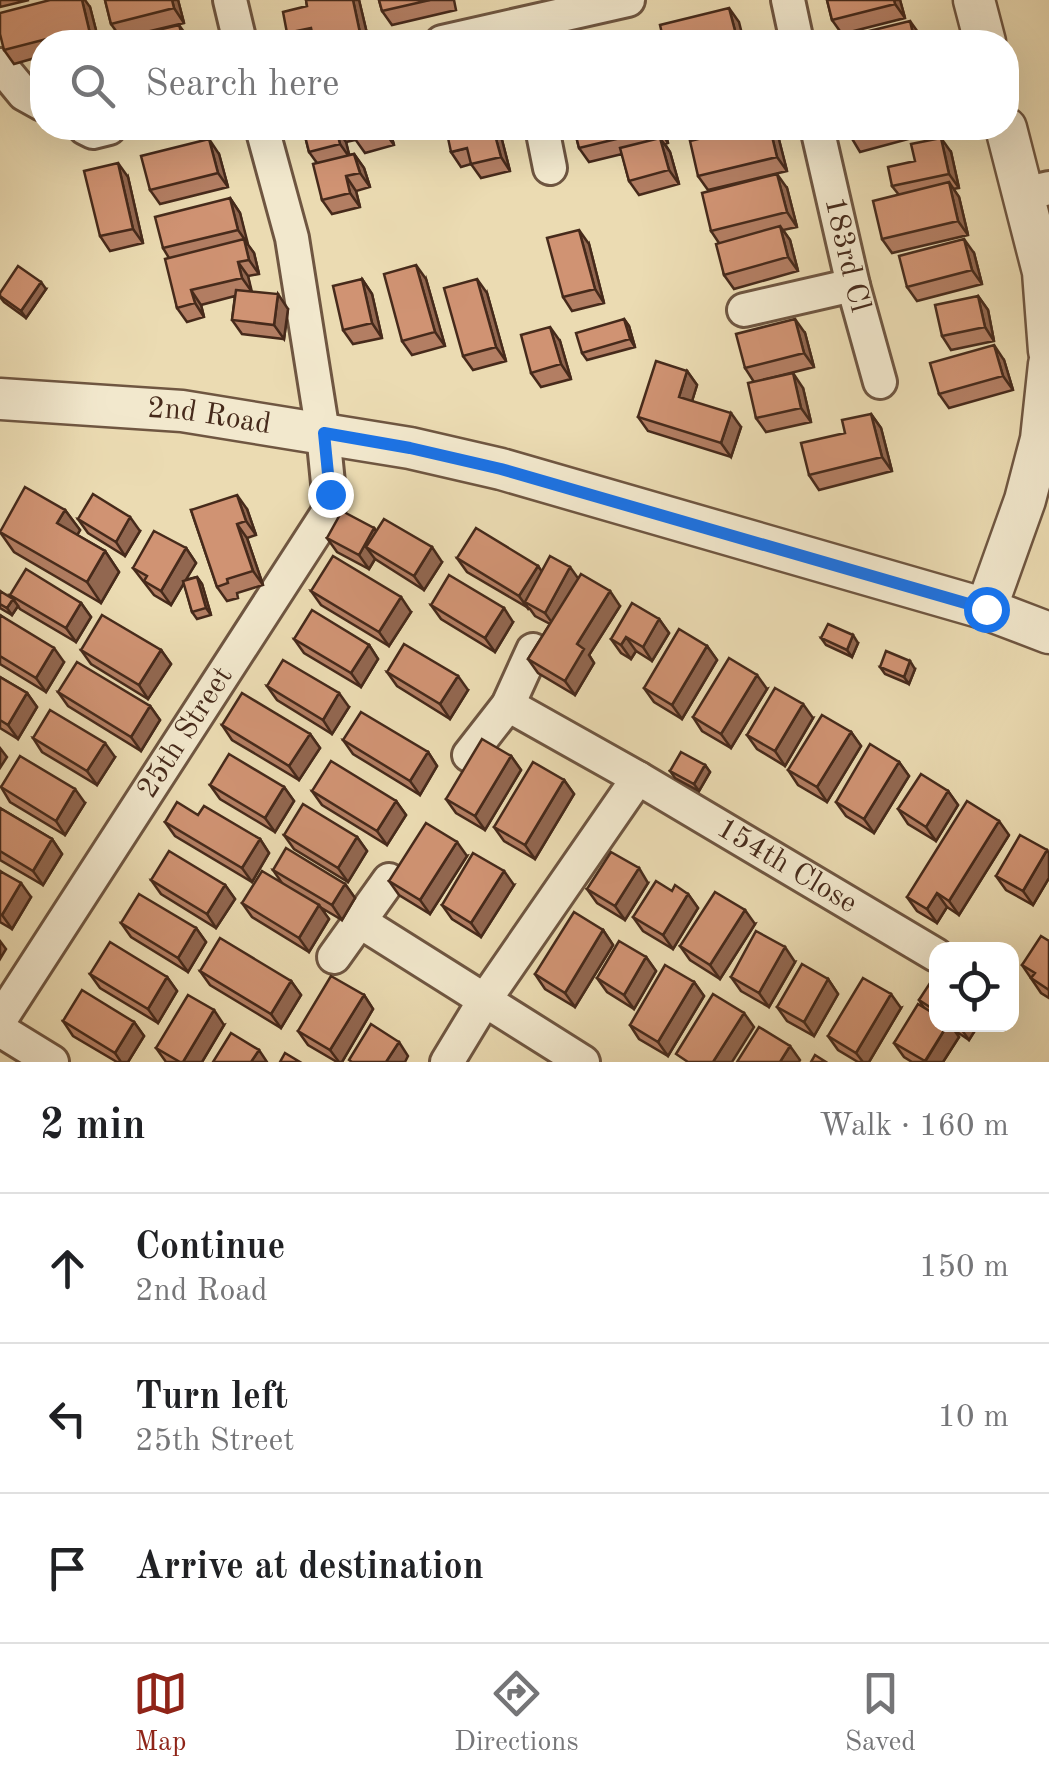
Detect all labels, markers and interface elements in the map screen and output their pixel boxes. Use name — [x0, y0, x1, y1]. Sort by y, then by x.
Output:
search box — [30, 30, 1019, 140]
icon: search — [65, 58, 120, 113]
text: Search here — [145, 66, 340, 104]
street label: 183rd Cl — [818, 194, 875, 315]
street label: 2nd Road — [146, 394, 273, 440]
route end — [308, 472, 354, 518]
route start — [964, 587, 1010, 633]
street label: 25th Street — [132, 662, 239, 804]
street label: 154th Close — [711, 813, 862, 919]
map controls — [929, 942, 1019, 1032]
button: locate — [929, 942, 1019, 1032]
text: 2 min — [40, 1106, 146, 1148]
text: Walk · 160 m — [819, 1111, 1009, 1143]
text: Continue — [135, 1229, 285, 1267]
icon: ahead — [40, 1241, 95, 1296]
text: 150 m — [919, 1252, 1009, 1284]
text: 2nd Road — [135, 1276, 268, 1308]
text: Turn left — [135, 1379, 288, 1417]
icon: left — [40, 1391, 95, 1446]
text: 10 m — [938, 1402, 1009, 1434]
text: 25th Street — [135, 1426, 295, 1458]
icon: arrive — [40, 1541, 95, 1596]
text: Arrive at destination — [135, 1549, 484, 1587]
tab: Map — [133, 1666, 188, 1761]
tab: Directions — [454, 1666, 579, 1761]
tab: Saved — [845, 1666, 916, 1761]

